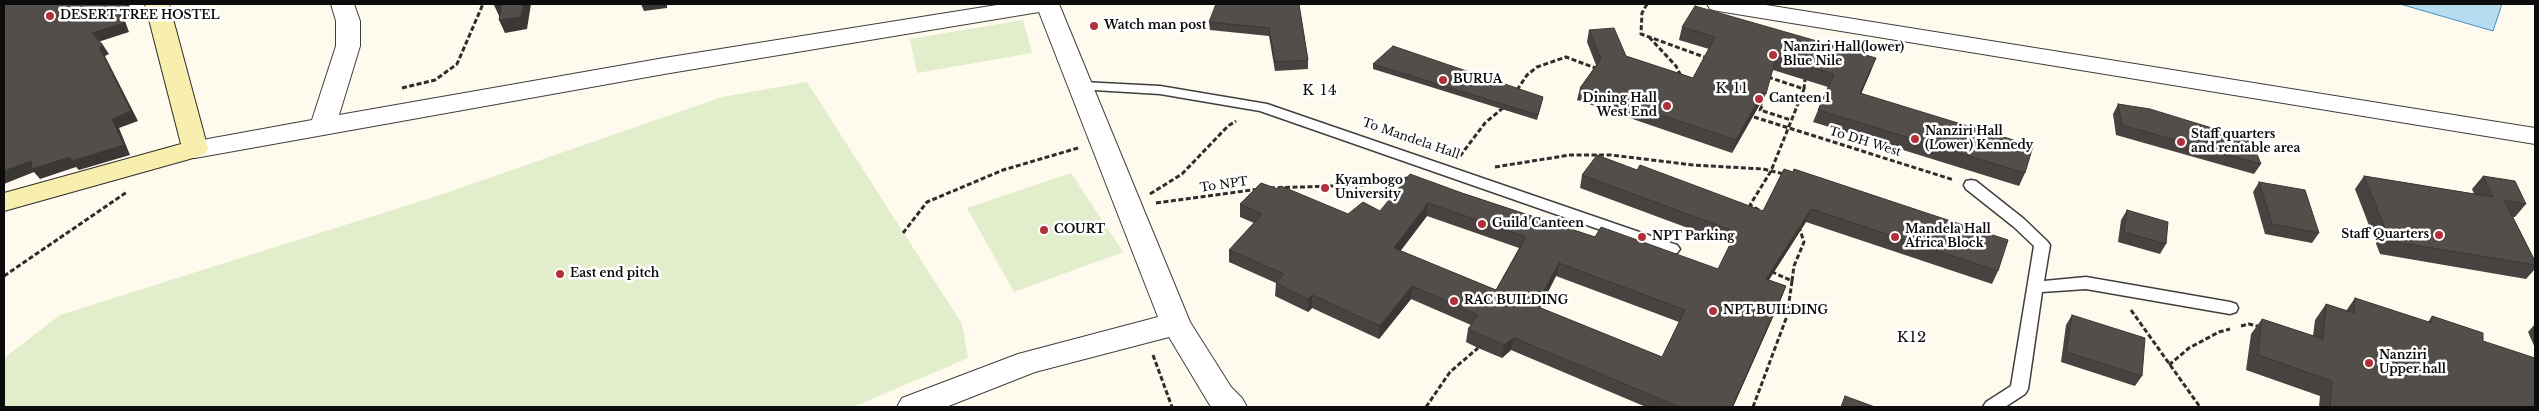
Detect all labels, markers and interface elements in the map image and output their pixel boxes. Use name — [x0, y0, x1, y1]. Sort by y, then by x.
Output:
place label: DESERT TREE HOSTEL — [60, 9, 220, 23]
marker: DESERT TREE HOSTEL — [44, 10, 56, 22]
place label: Watch man post — [1104, 19, 1206, 33]
marker: Watch man post — [1088, 20, 1100, 32]
place label: Nanziri Hall(lower) Blue Nile — [1783, 41, 1904, 69]
marker: Nanziri Hall(lower) Blue Nile — [1767, 49, 1779, 61]
place label: BURUA — [1453, 73, 1502, 87]
marker: BURUA — [1437, 74, 1449, 86]
district label: K 11 — [1715, 80, 1749, 98]
district label: K 14 — [1302, 82, 1338, 100]
place label: Dining Hall West End — [1583, 92, 1657, 120]
place label: Canteen 1 — [1769, 92, 1830, 106]
marker: Canteen 1 — [1753, 93, 1765, 105]
marker: Dining Hall West End — [1661, 100, 1673, 112]
street label: To Mandela Hall — [1360, 116, 1462, 162]
street label: To DH West — [1827, 124, 1903, 160]
place label: Nanziri Hall (Lower) Kennedy — [1925, 125, 2033, 153]
place label: Staff quarters and rentable area — [2191, 128, 2301, 156]
marker: Nanziri Hall (Lower) Kennedy — [1909, 133, 1921, 145]
marker: Staff quarters and rentable area — [2175, 136, 2187, 148]
place label: Kyambogo University — [1335, 174, 1403, 202]
street label: To NPT — [1199, 175, 1249, 195]
marker: Kyambogo University — [1319, 182, 1331, 194]
place label: Guild Canteen — [1492, 217, 1584, 231]
marker: Guild Canteen — [1476, 218, 1488, 230]
place label: COURT — [1054, 223, 1105, 237]
place label: Mandela Hall Africa Block — [1905, 223, 1991, 251]
marker: COURT — [1038, 224, 1050, 236]
place label: Staff Quarters — [2341, 228, 2429, 242]
marker: Staff Quarters — [2433, 229, 2445, 241]
place label: NPT Parking — [1652, 230, 1735, 244]
marker: NPT Parking — [1636, 231, 1648, 243]
marker: Mandela Hall Africa Block — [1889, 231, 1901, 243]
place label: East end pitch — [570, 267, 659, 281]
marker: East end pitch — [554, 268, 566, 280]
place label: RAC BUILDING — [1464, 294, 1568, 308]
marker: RAC BUILDING — [1448, 295, 1460, 307]
place label: NPT BUILDING — [1723, 304, 1828, 318]
marker: NPT BUILDING — [1707, 305, 1719, 317]
district label: K12 — [1896, 329, 1928, 347]
place label: Nanziri Upper hall — [2379, 349, 2446, 377]
marker: Nanziri Upper hall — [2363, 357, 2375, 369]

